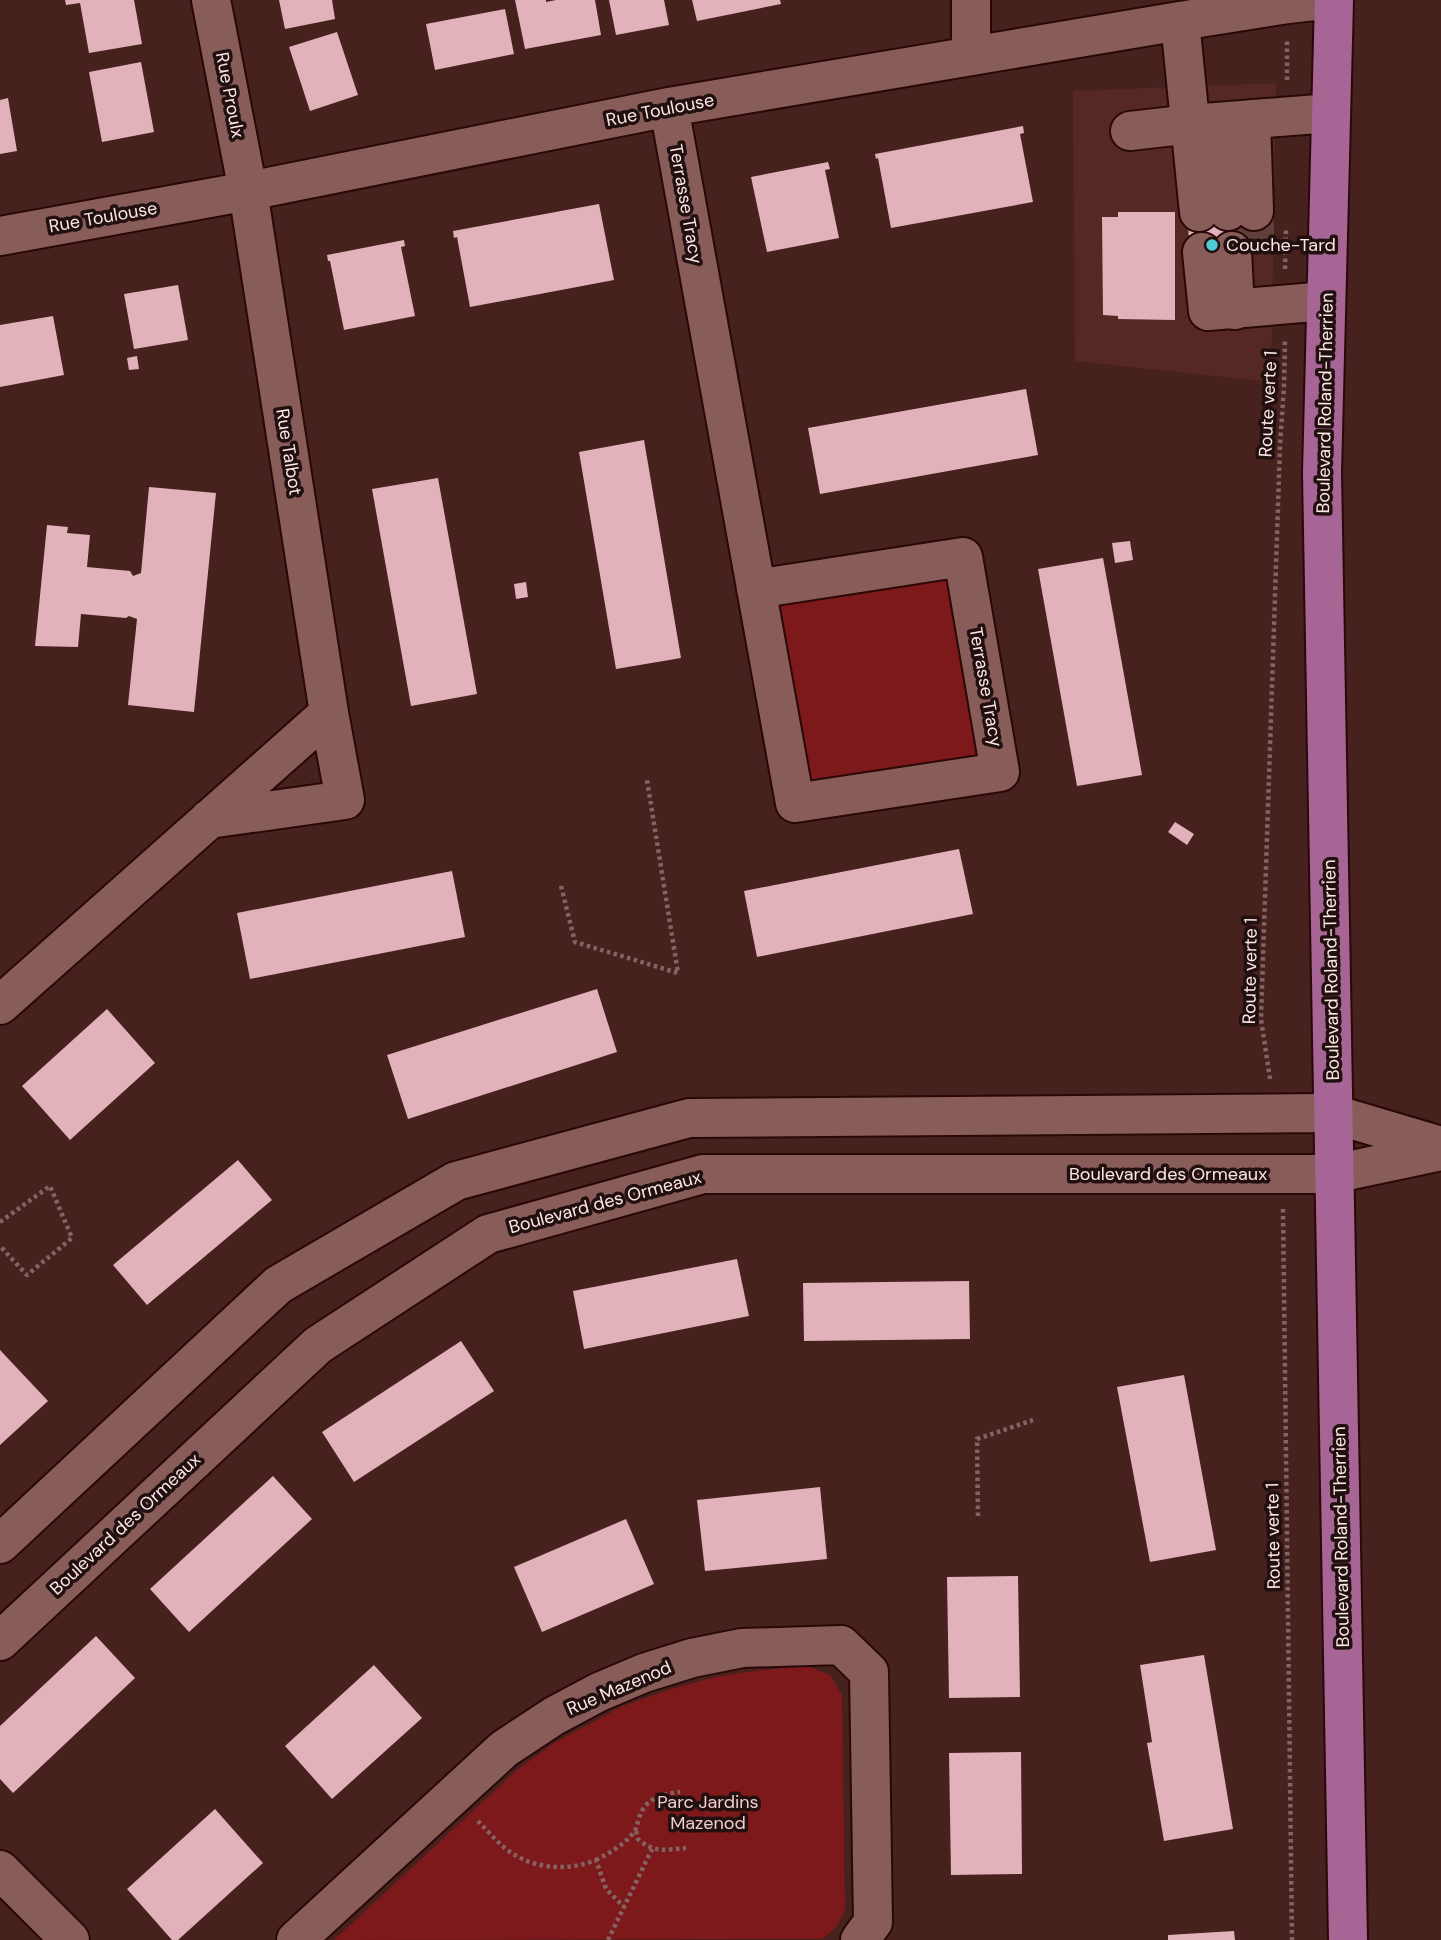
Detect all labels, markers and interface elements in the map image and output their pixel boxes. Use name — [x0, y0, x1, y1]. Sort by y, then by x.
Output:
street label: Rue Proulx — [210, 50, 250, 140]
street label: Rue Toulouse — [604, 88, 716, 132]
street label: Terrasse Tracy — [664, 142, 708, 266]
street label: Rue Toulouse — [47, 196, 159, 238]
place label: Couche-Tard — [1226, 233, 1336, 257]
marker: Couche-Tard — [1204, 237, 1220, 253]
street label: Boulevard Roland-Therrien — [1311, 292, 1339, 514]
street label: Route verte 1 — [1253, 350, 1283, 458]
street label: Rue Talbot — [270, 407, 308, 497]
street label: Terrasse Tracy — [964, 625, 1008, 749]
street label: Boulevard Roland-Therrien — [1317, 859, 1345, 1081]
street label: Route verte 1 — [1237, 918, 1263, 1024]
street label: Boulevard des Ormeaux — [1069, 1162, 1267, 1186]
street label: Boulevard des Ormeaux — [506, 1165, 704, 1239]
street label: Boulevard Roland-Therrien — [1327, 1426, 1355, 1648]
street label: Boulevard des Ormeaux — [44, 1448, 206, 1600]
street label: Route verte 1 — [1260, 1483, 1286, 1589]
street label: Rue Mazenod — [563, 1655, 675, 1721]
park label: Parc Jardins Mazenod — [657, 1790, 759, 1835]

